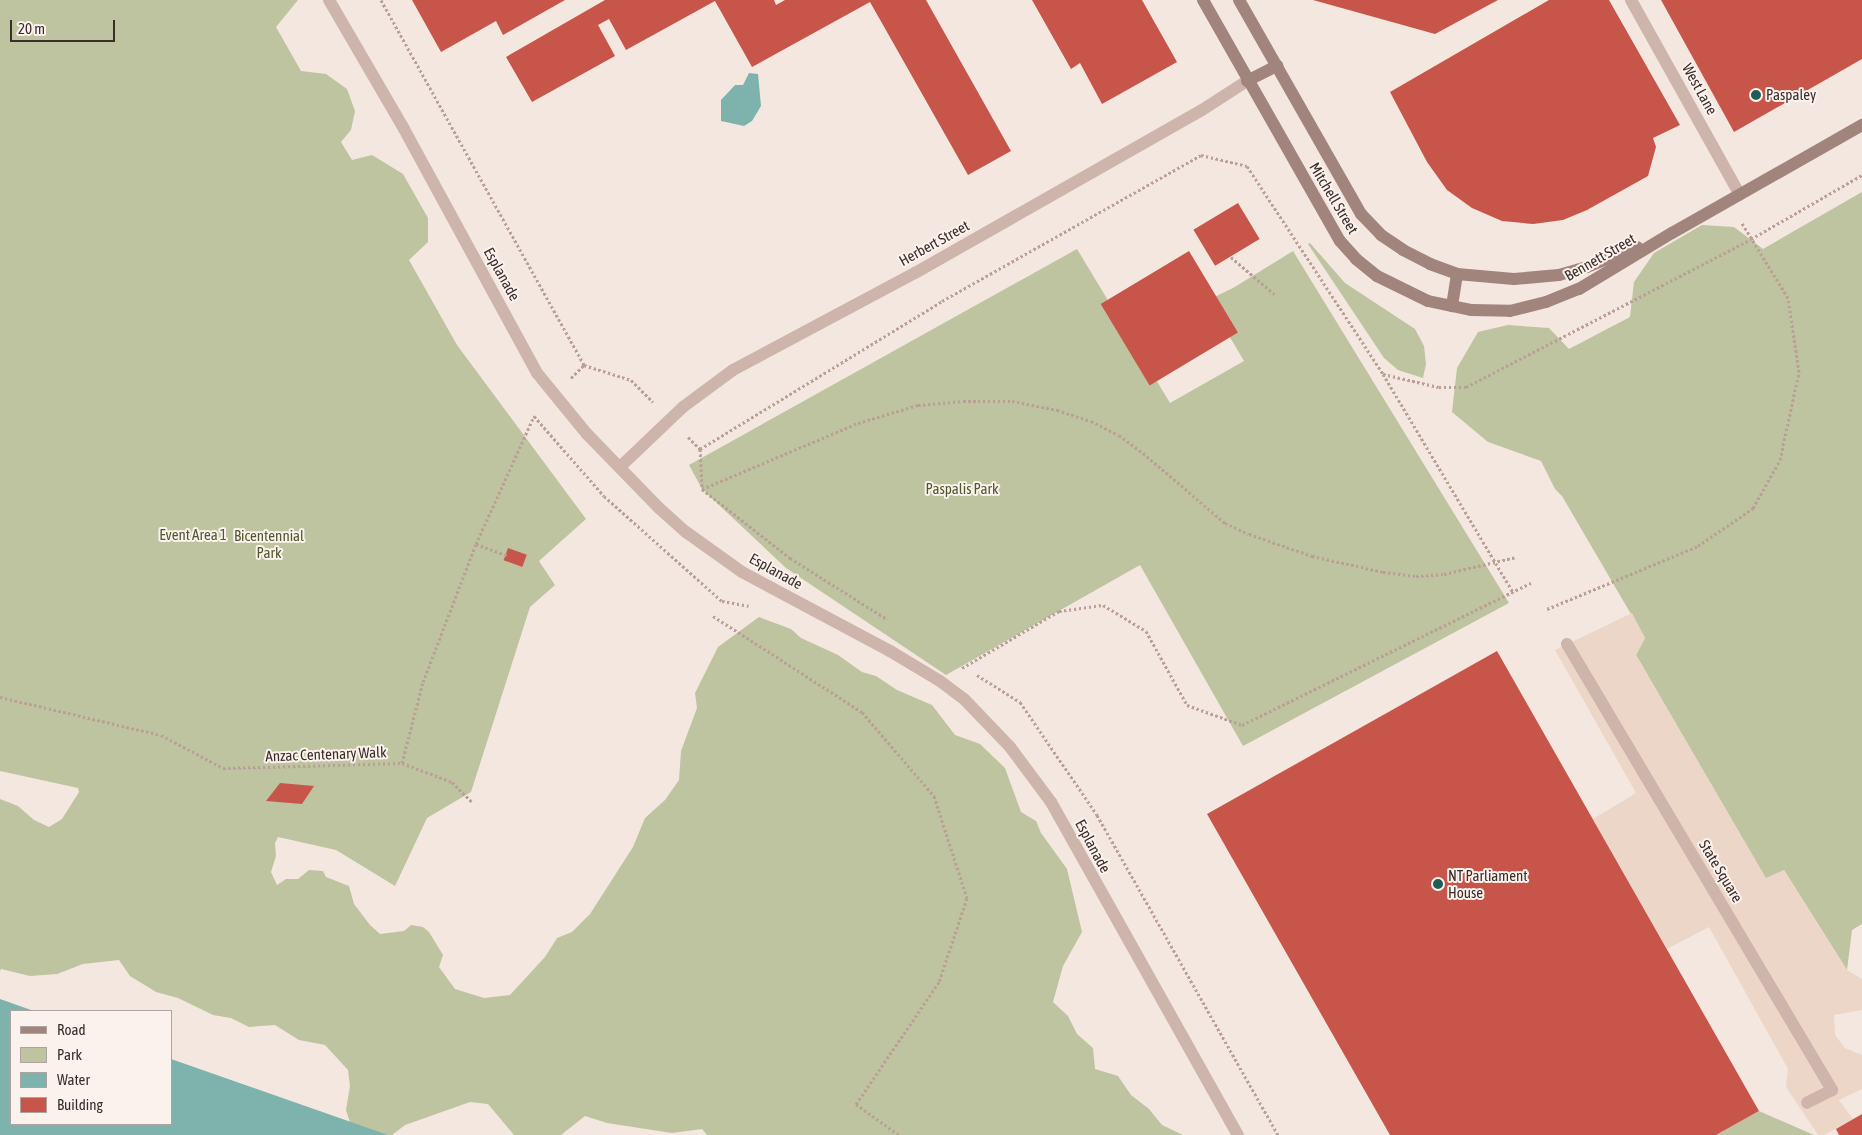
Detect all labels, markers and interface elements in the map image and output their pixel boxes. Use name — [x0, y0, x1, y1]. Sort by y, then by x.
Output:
scale bar — [12, 10, 118, 42]
text: 20 m — [18, 20, 45, 37]
street label: West Lane — [1679, 60, 1721, 118]
place label: Paspaley — [1766, 86, 1816, 104]
marker: Paspaley — [1750, 89, 1762, 101]
street label: Mitchell Street — [1306, 159, 1362, 237]
street label: Herbert Street — [896, 216, 972, 270]
street label: Bennett Street — [1561, 229, 1639, 285]
street label: Esplanade — [480, 244, 524, 304]
park label: Paspalis Park — [925, 480, 999, 498]
park label: Event Area 1 — [159, 526, 227, 544]
park label: Bicentennial Park — [234, 526, 304, 561]
street label: Esplanade — [746, 549, 806, 593]
street label: Anzac Centenary Walk — [265, 743, 387, 765]
street label: Esplanade — [1071, 816, 1115, 876]
street label: State Square — [1695, 837, 1747, 905]
place label: NT Parliament House — [1448, 866, 1528, 901]
marker: NT Parliament House — [1432, 878, 1444, 890]
legend — [10, 1010, 172, 1125]
text: Road — [57, 1021, 86, 1038]
text: Park — [57, 1046, 82, 1063]
text: Water — [57, 1071, 90, 1088]
text: Building — [57, 1096, 103, 1113]

